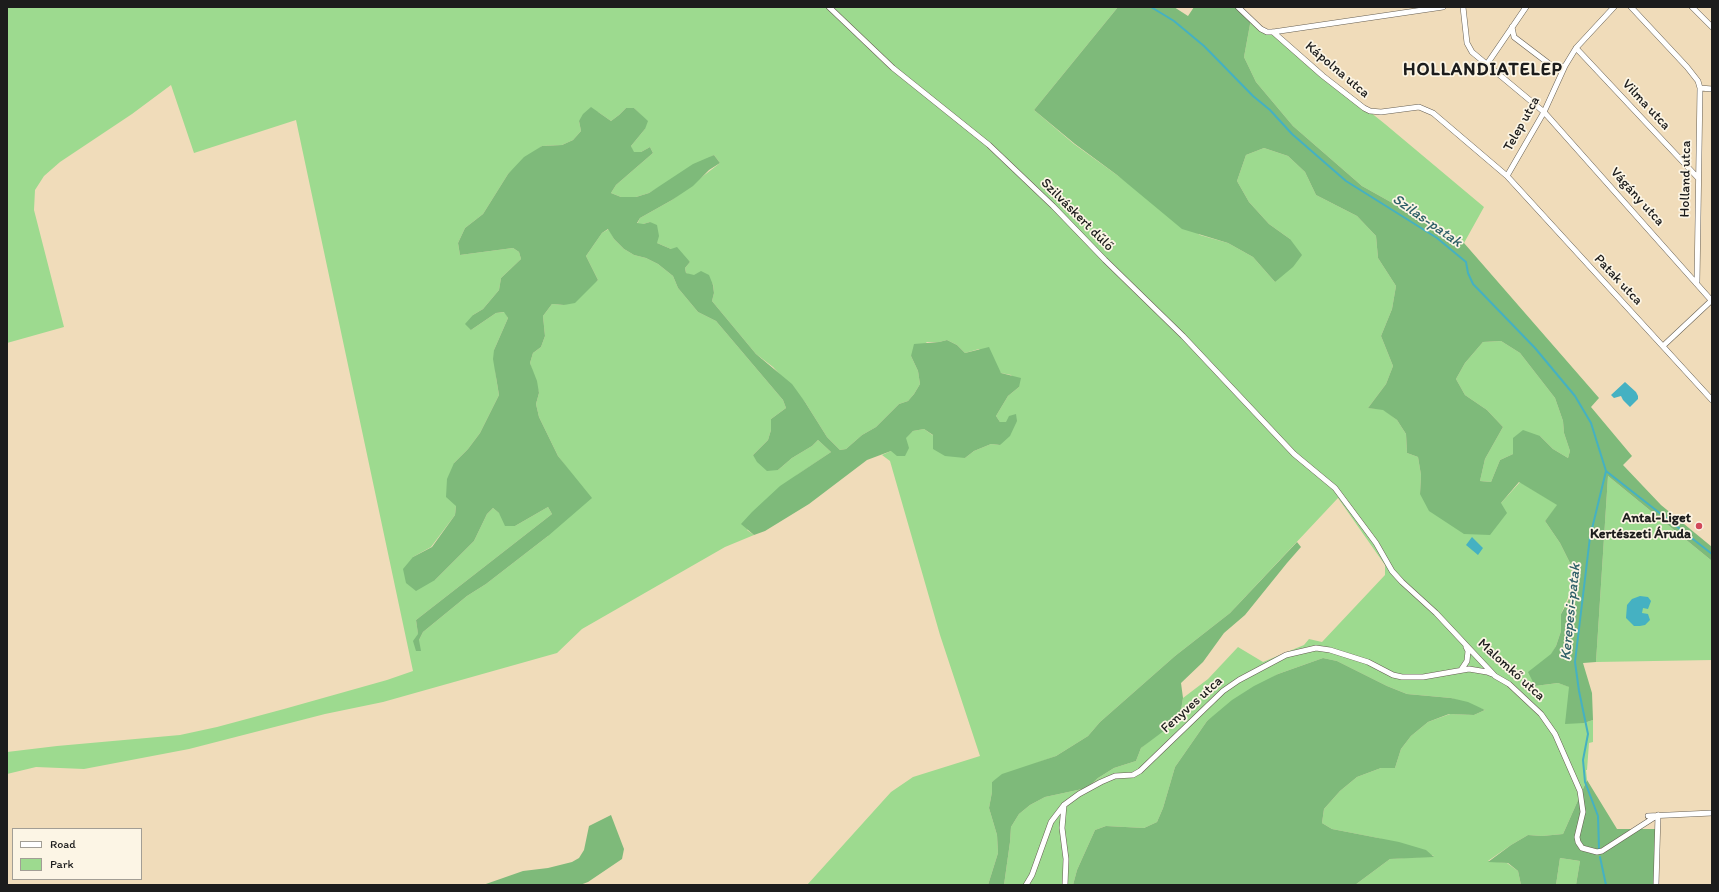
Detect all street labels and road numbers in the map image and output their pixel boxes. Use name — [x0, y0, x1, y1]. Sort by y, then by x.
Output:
street label: Kápolna utca — [1301, 38, 1373, 102]
street label: Vilma utca — [1618, 76, 1674, 134]
street label: Telep utca — [1500, 94, 1544, 154]
street label: Holland utca — [1677, 140, 1695, 218]
street label: Vágány utca — [1606, 164, 1668, 230]
street label: Szilváskert dűlő — [1037, 175, 1117, 255]
street label: Patak utca — [1590, 251, 1646, 309]
street label: Malomkő utca — [1474, 635, 1548, 705]
street label: Fenyves utca — [1158, 673, 1226, 737]

